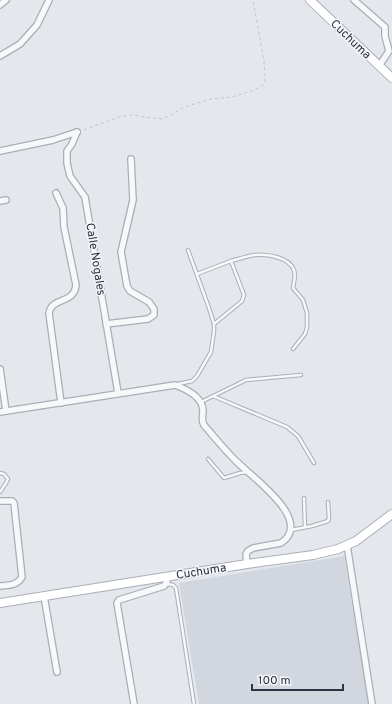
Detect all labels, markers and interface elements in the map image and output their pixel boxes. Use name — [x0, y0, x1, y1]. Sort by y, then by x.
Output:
street label: Cuchuma — [327, 16, 374, 63]
street label: Calle Nogales — [81, 222, 109, 297]
street label: Cuchuma — [175, 560, 227, 584]
scale bar — [252, 666, 343, 692]
text: 100 m — [258, 673, 291, 689]

